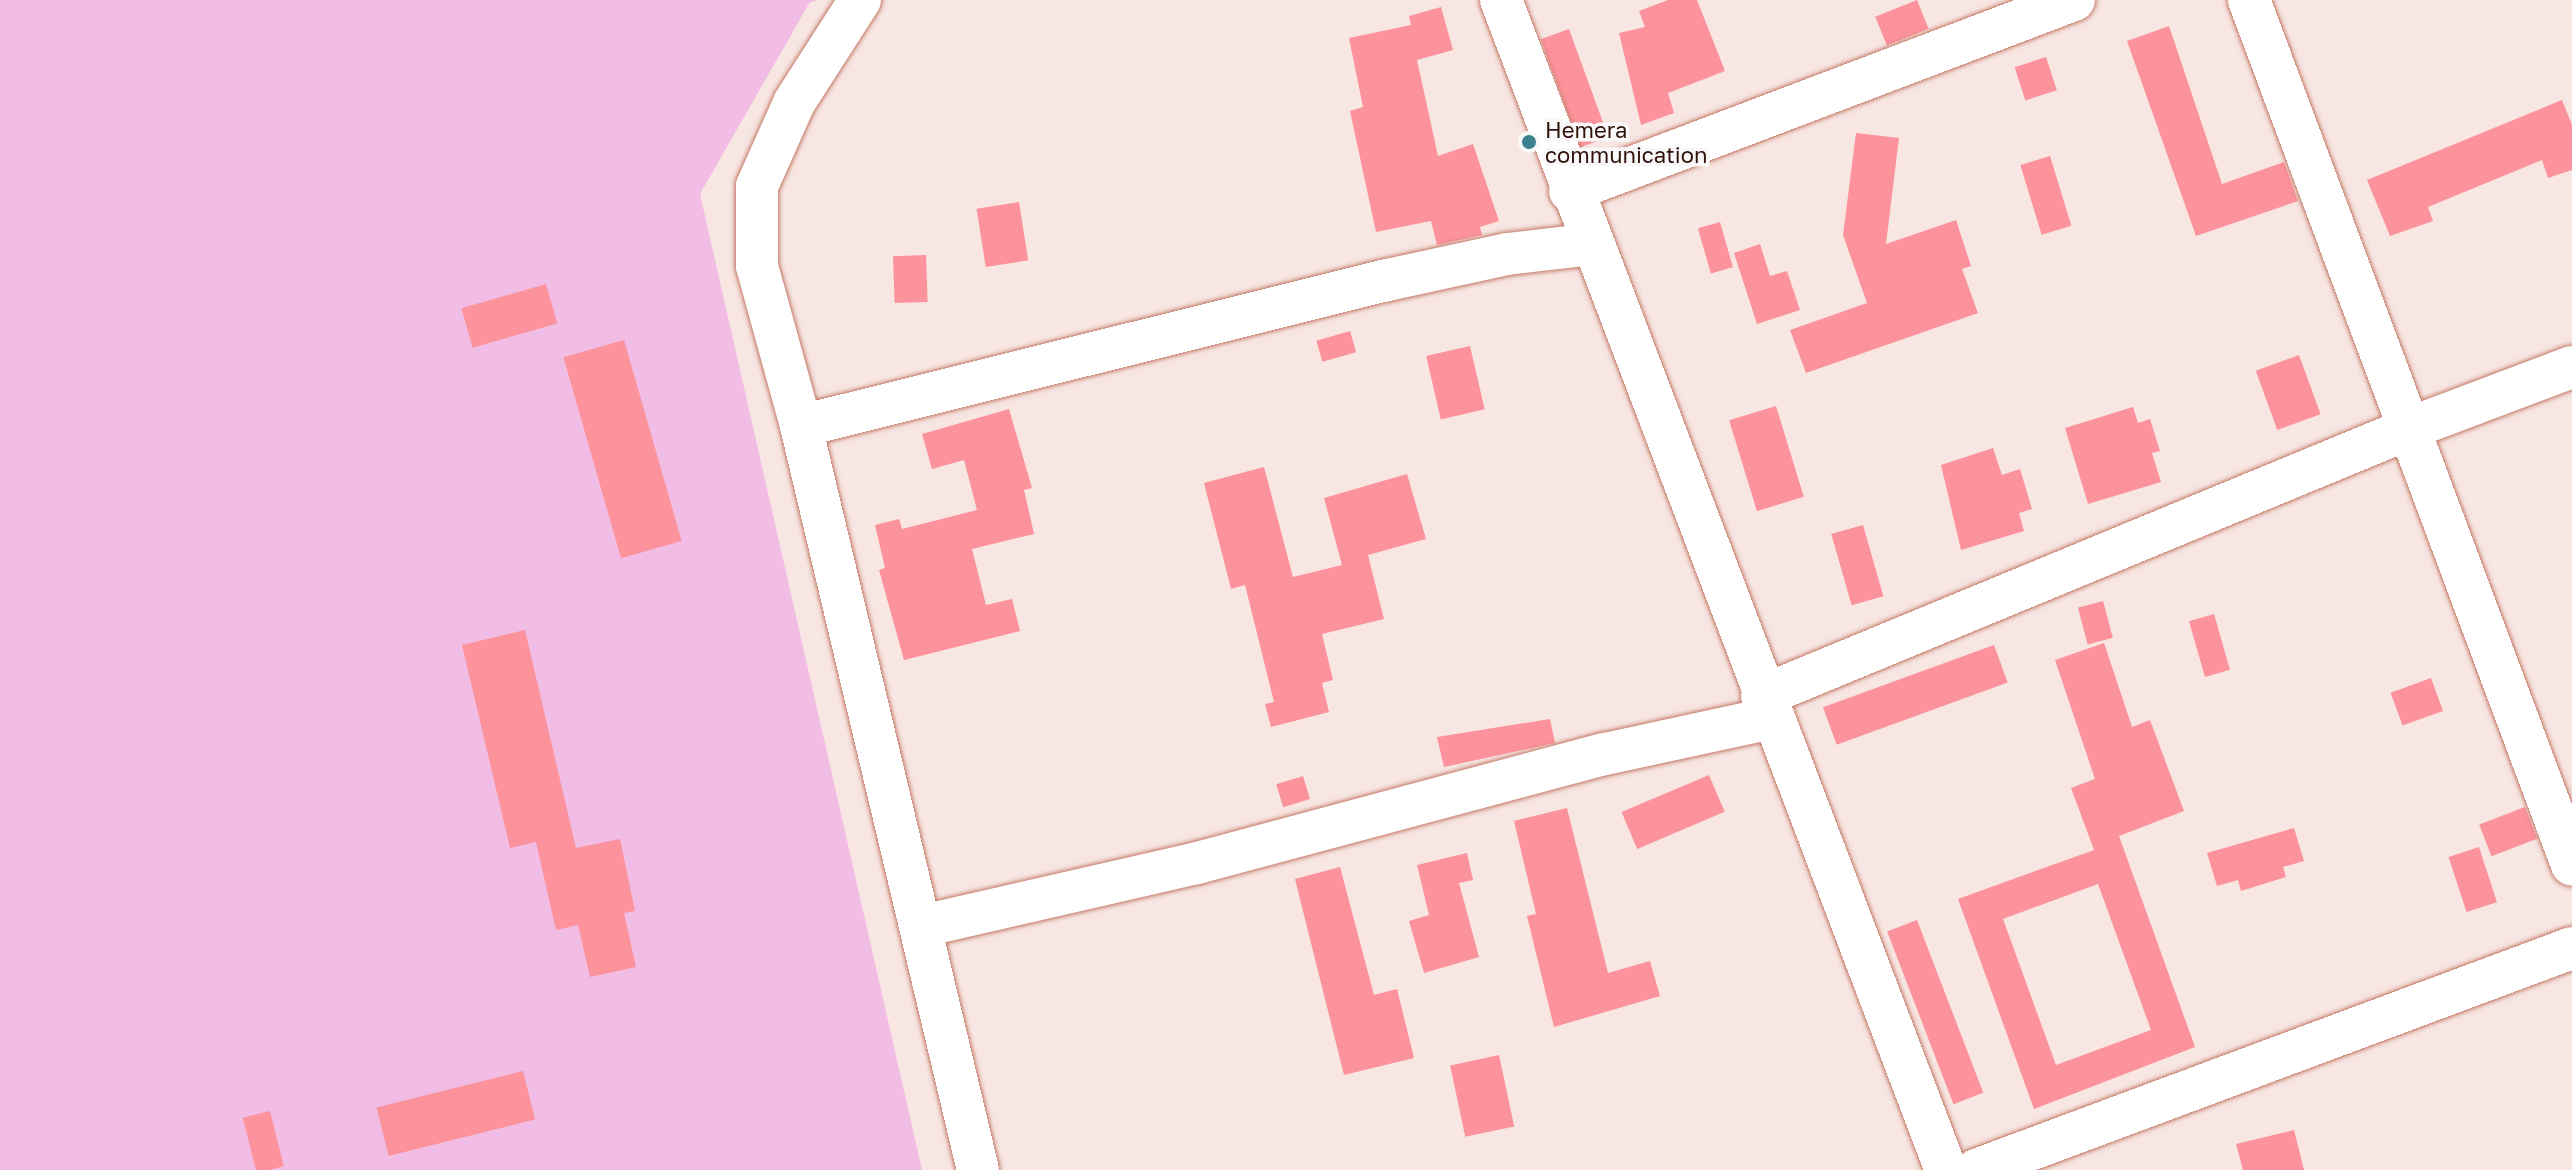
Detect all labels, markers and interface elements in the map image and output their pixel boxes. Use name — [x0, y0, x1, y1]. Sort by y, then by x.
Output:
place label: Hemera communication — [1545, 116, 1707, 168]
marker: Hemera communication — [1520, 133, 1538, 151]

